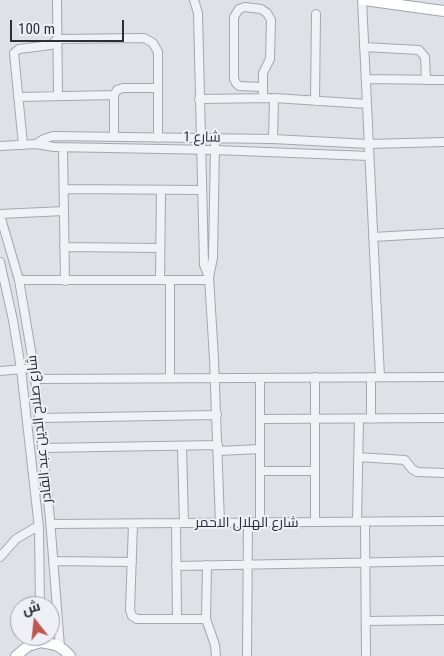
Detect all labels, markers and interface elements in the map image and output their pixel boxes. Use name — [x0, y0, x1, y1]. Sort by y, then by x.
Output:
scale bar — [12, 10, 126, 42]
text: 100 m — [18, 20, 55, 38]
street label: شارع 1 — [183, 129, 221, 147]
street label: شارع صلاح الدين عبد القادر — [24, 354, 56, 504]
street label: شارع الهلال الاحمر — [195, 515, 299, 531]
north arrow — [10, 596, 60, 646]
text: ش — [20, 597, 42, 618]

